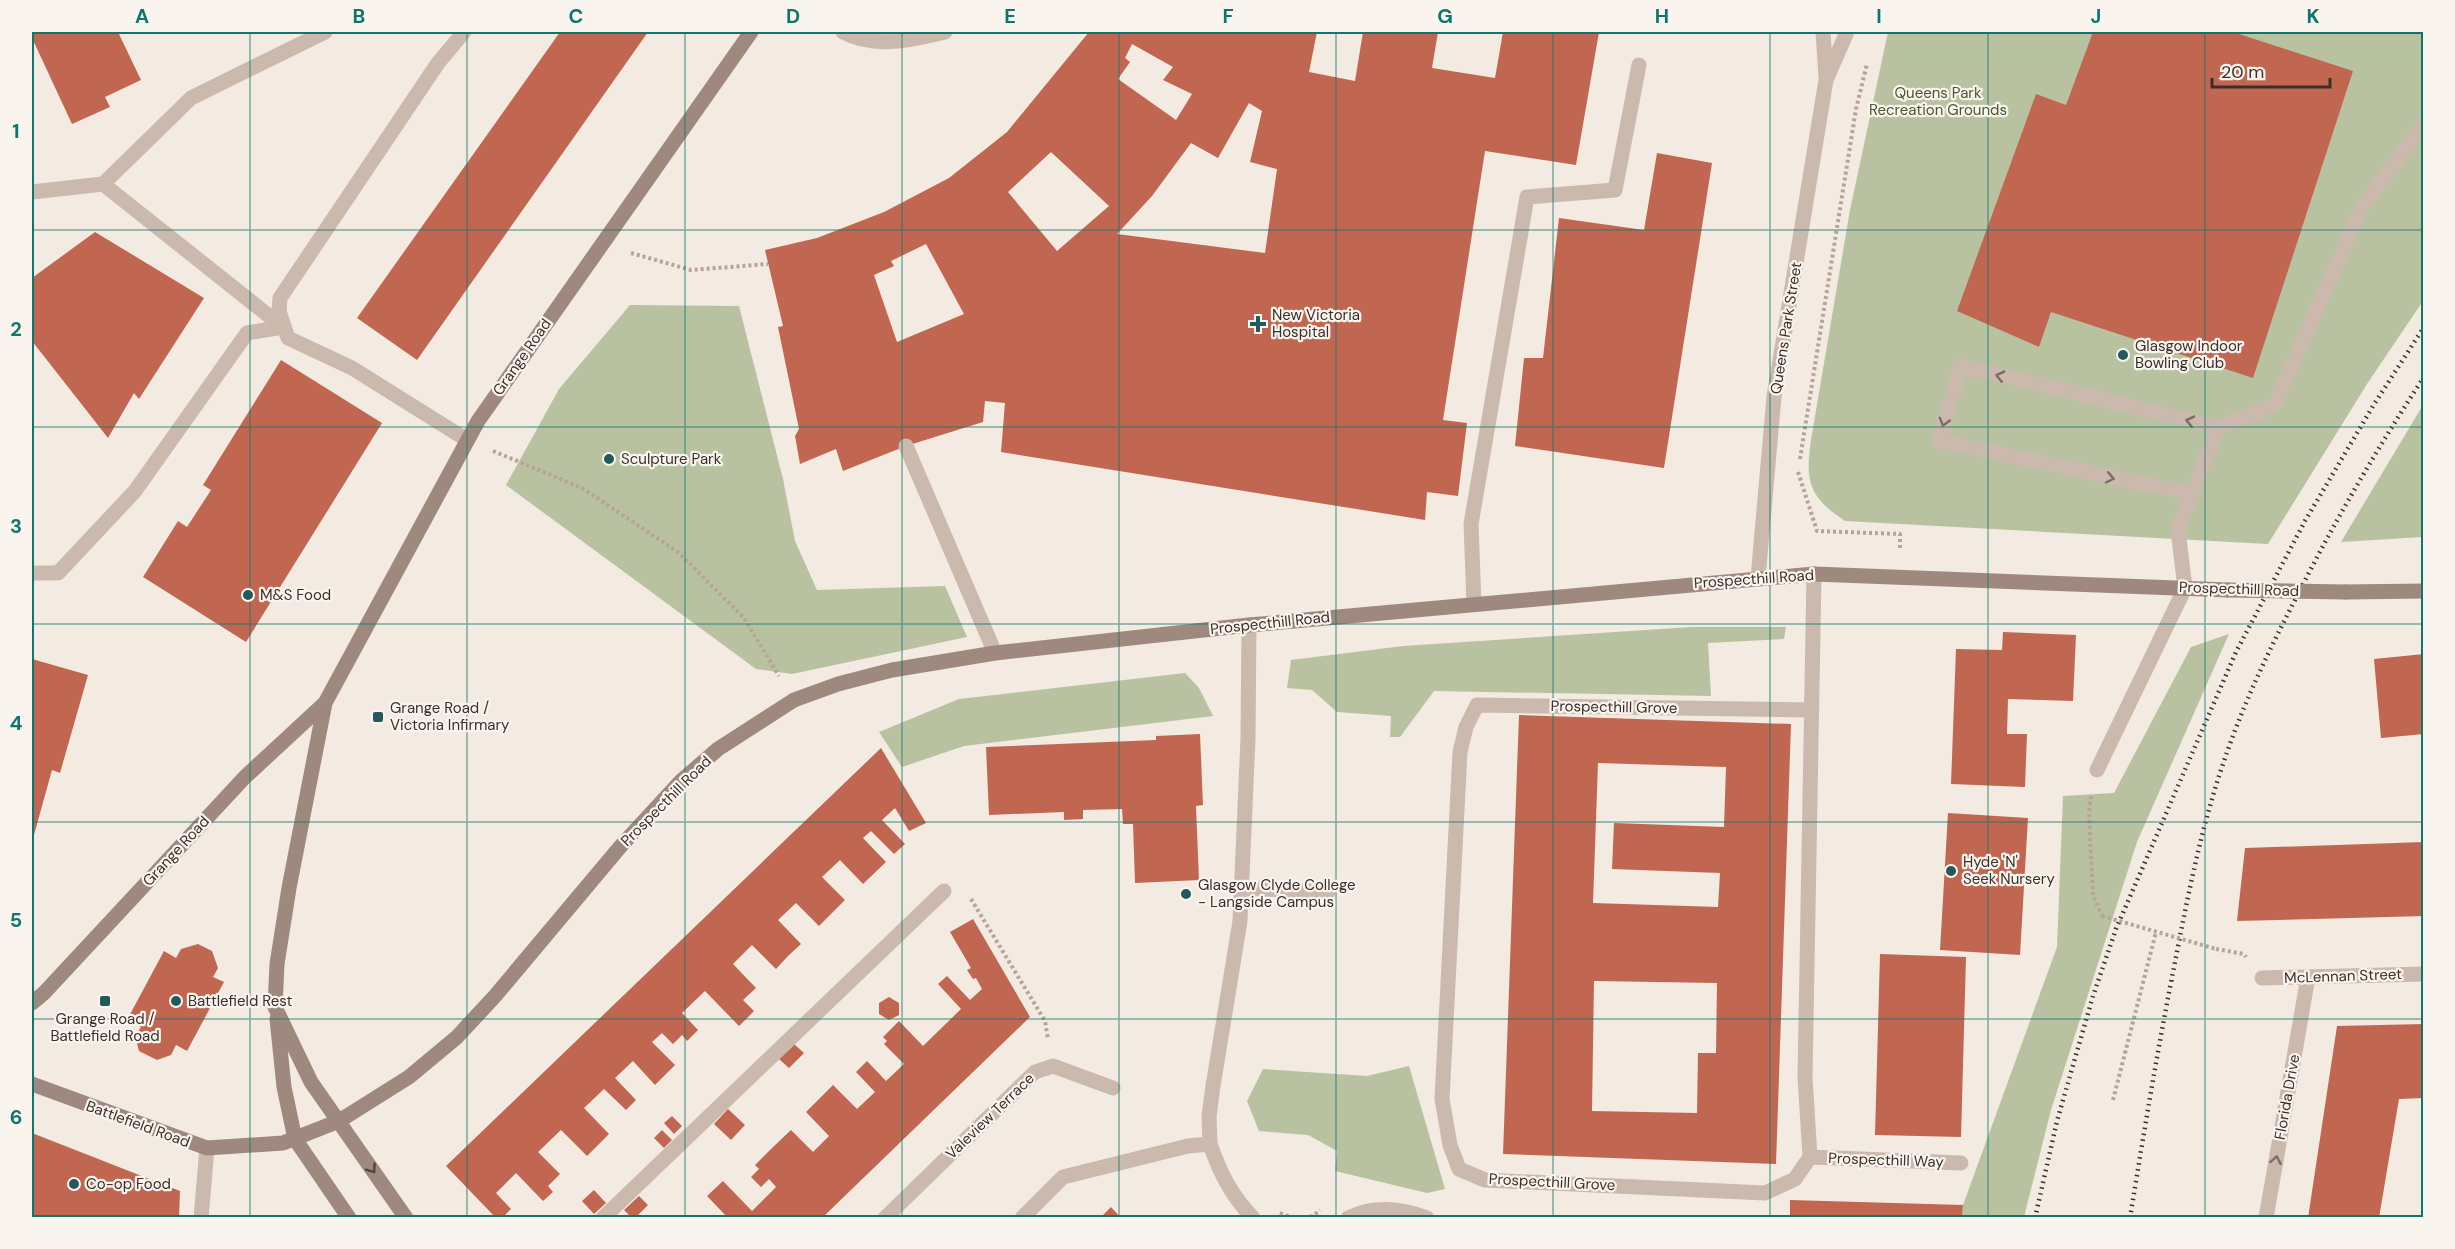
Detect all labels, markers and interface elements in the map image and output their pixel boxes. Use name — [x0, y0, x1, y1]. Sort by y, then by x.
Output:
text: A — [135, 3, 149, 29]
text: B — [353, 3, 365, 29]
text: C — [569, 3, 583, 29]
text: D — [786, 3, 800, 29]
text: E — [1004, 3, 1016, 29]
text: F — [1222, 3, 1234, 29]
text: G — [1437, 3, 1453, 29]
text: H — [1655, 3, 1669, 29]
text: I — [1876, 3, 1882, 29]
text: J — [2091, 3, 2101, 29]
text: K — [2306, 3, 2320, 29]
scale bar — [2212, 51, 2330, 89]
text: 20 m — [2221, 60, 2264, 84]
park label: Queens Park Recreation Grounds — [1869, 83, 2007, 120]
text: 1 — [12, 118, 20, 144]
street label: Queens Park Street — [1766, 260, 1806, 396]
place label: New Victoria Hospital — [1272, 305, 1360, 342]
street label: Grange Road — [488, 315, 556, 399]
marker: New Victoria Hospital — [1249, 315, 1267, 333]
text: 2 — [10, 316, 22, 342]
place label: Glasgow Indoor Bowling Club — [2135, 336, 2243, 373]
marker: Glasgow Indoor Bowling Club — [2116, 348, 2130, 362]
one-way arrow — [1995, 370, 2005, 383]
one-way arrow — [2185, 415, 2195, 428]
one-way arrow — [1939, 417, 1952, 427]
place label: Sculpture Park — [621, 449, 722, 469]
marker: Sculpture Park — [602, 452, 616, 466]
one-way arrow — [2105, 471, 2115, 484]
text: 3 — [10, 513, 22, 539]
street label: Prospecthill Road — [1693, 565, 1815, 593]
street label: Prospecthill Road — [2178, 577, 2300, 601]
place label: M&S Food — [260, 585, 331, 605]
marker: M&S Food — [241, 588, 255, 602]
street label: Prospecthill Road — [1209, 607, 1331, 639]
street label: Prospecthill Grove — [1550, 696, 1678, 718]
place label: Grange Road / Victoria Infirmary — [390, 698, 510, 735]
text: 4 — [10, 710, 23, 736]
marker: Grange Road / Victoria Infirmary — [371, 710, 385, 724]
street label: Prospecthill Road — [616, 751, 716, 851]
street label: Grange Road — [138, 812, 214, 890]
place label: Hyde 'N' Seek Nursery — [1963, 852, 2055, 889]
marker: Hyde 'N' Seek Nursery — [1944, 864, 1958, 878]
place label: Glasgow Clyde College - Langside Campus — [1198, 875, 1356, 912]
marker: Glasgow Clyde College - Langside Campus — [1179, 887, 1193, 901]
text: 5 — [10, 907, 22, 933]
street label: McLennan Street — [2284, 964, 2402, 988]
place label: Battlefield Rest — [188, 991, 293, 1011]
marker: Grange Road / Battlefield Road — [98, 994, 112, 1008]
marker: Battlefield Rest — [169, 994, 183, 1008]
place label: Grange Road / Battlefield Road — [50, 1009, 160, 1046]
street label: Florida Drive — [2270, 1053, 2304, 1141]
street label: Valeview Terrace — [941, 1069, 1039, 1163]
street label: Battlefield Road — [83, 1096, 193, 1152]
text: 6 — [10, 1104, 22, 1130]
street label: Prospecthill Way — [1828, 1148, 1945, 1172]
one-way arrow — [2269, 1155, 2282, 1165]
one-way arrow — [365, 1162, 376, 1173]
street label: Prospecthill Grove — [1488, 1169, 1616, 1195]
place label: Co-op Food — [86, 1174, 171, 1194]
marker: Co-op Food — [67, 1177, 81, 1191]

